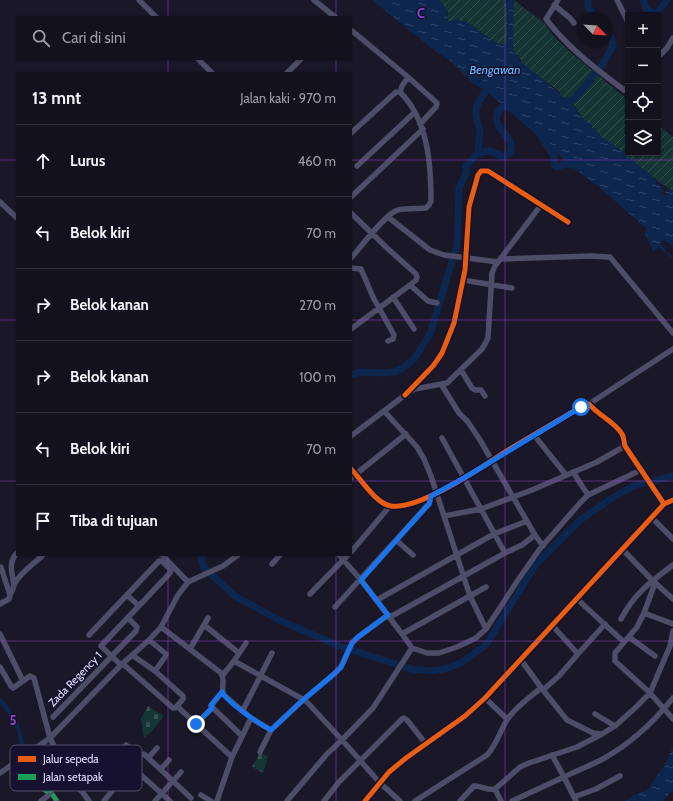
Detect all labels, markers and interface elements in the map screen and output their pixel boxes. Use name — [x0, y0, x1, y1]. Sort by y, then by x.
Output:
text: C — [417, 5, 425, 21]
north arrow — [577, 12, 613, 48]
map controls — [625, 12, 661, 156]
button: + — [625, 12, 661, 48]
search box — [16, 16, 352, 60]
icon: search — [30, 27, 52, 49]
text: Cari di sini — [62, 29, 126, 47]
button: − — [625, 48, 661, 84]
water label: Bengawan — [470, 62, 520, 77]
button: locate — [625, 84, 661, 120]
text: 13 mnt — [32, 88, 81, 108]
text: Jalan kaki · 970 m — [240, 90, 336, 106]
button: layers — [625, 120, 661, 156]
icon: ahead — [32, 150, 54, 172]
text: Lurus — [70, 152, 105, 170]
text: 460 m — [298, 153, 336, 169]
icon: left — [32, 222, 54, 244]
text: Belok kiri — [70, 224, 130, 242]
text: 70 m — [306, 225, 336, 241]
icon: right — [32, 294, 54, 316]
text: Belok kanan — [70, 296, 149, 314]
text: 270 m — [299, 297, 336, 313]
icon: right — [32, 366, 54, 388]
text: Belok kanan — [70, 368, 149, 386]
text: 100 m — [299, 369, 336, 385]
route start — [572, 398, 590, 416]
icon: left — [32, 438, 54, 460]
text: Belok kiri — [70, 440, 130, 458]
text: 70 m — [306, 441, 336, 457]
icon: arrive — [32, 510, 54, 532]
text: Tiba di tujuan — [70, 512, 158, 530]
street label: Zada Regency 1 — [45, 649, 105, 709]
text: 5 — [10, 712, 17, 728]
route end — [187, 715, 205, 733]
legend — [10, 745, 142, 791]
text: Jalur sepeda — [42, 752, 99, 766]
text: Jalan setapak — [42, 770, 103, 784]

